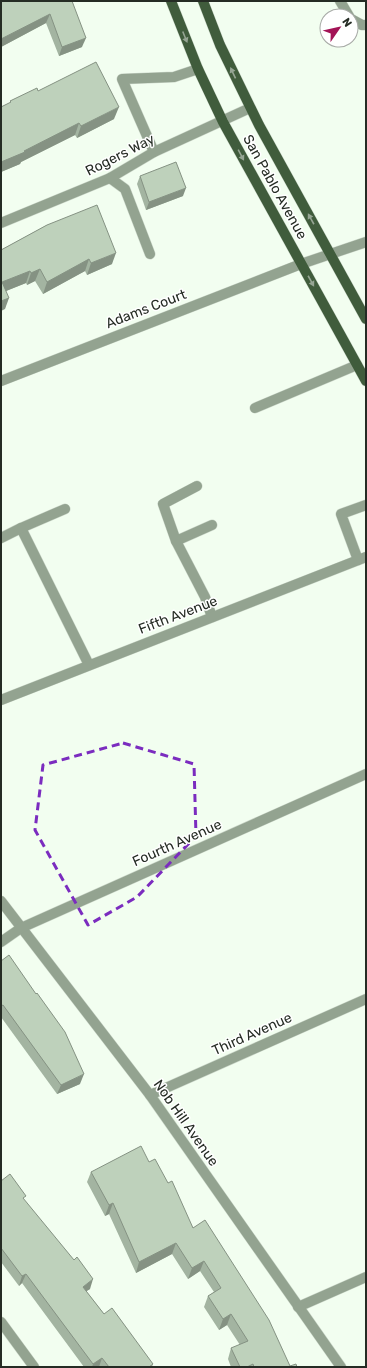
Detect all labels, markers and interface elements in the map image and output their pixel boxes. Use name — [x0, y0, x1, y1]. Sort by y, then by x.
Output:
north arrow — [319, 8, 359, 48]
text: N — [339, 16, 355, 30]
one-way arrow — [182, 32, 188, 44]
one-way arrow — [230, 68, 236, 79]
street label: Rogers Way — [83, 130, 158, 180]
street label: San Pablo Avenue — [239, 132, 311, 242]
one-way arrow — [238, 149, 244, 160]
one-way arrow — [308, 213, 315, 225]
one-way arrow — [307, 275, 314, 286]
street label: Adams Court — [103, 286, 189, 332]
street label: Fifth Avenue — [136, 592, 220, 638]
street label: Fourth Avenue — [130, 816, 224, 870]
street label: Third Avenue — [210, 1009, 295, 1059]
street label: Nob Hill Avenue — [150, 1076, 222, 1170]

